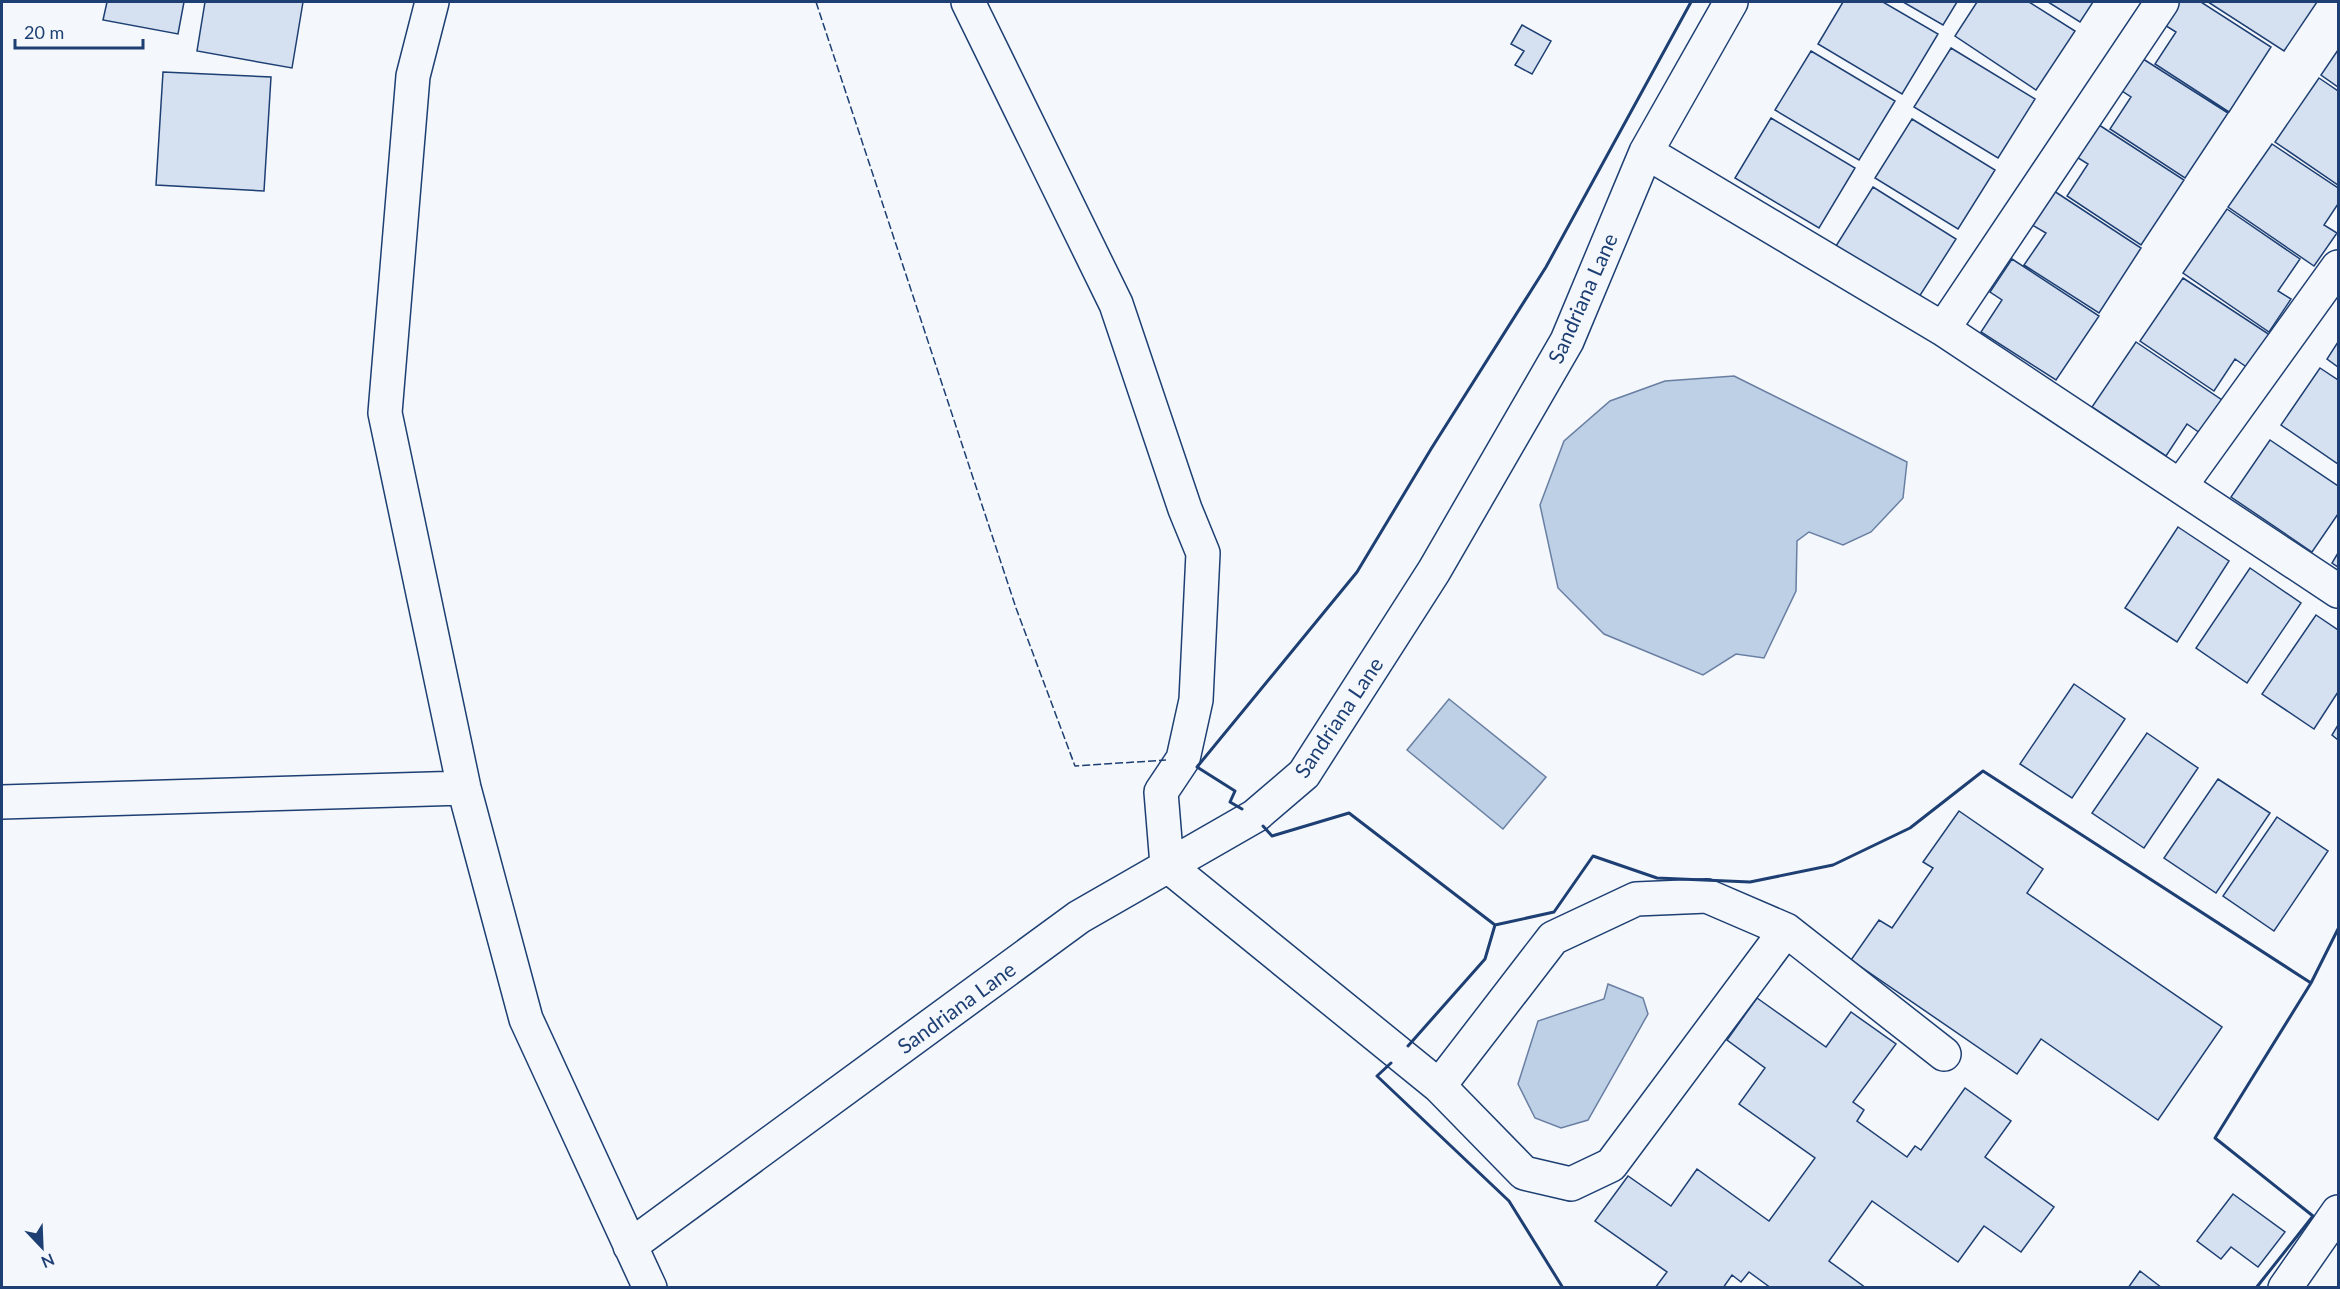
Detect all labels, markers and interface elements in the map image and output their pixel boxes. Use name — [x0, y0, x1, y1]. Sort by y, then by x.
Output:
scale bar — [15, 12, 142, 50]
text: 20 m — [24, 21, 64, 43]
street label: Sandriana Lane — [1542, 229, 1622, 367]
street label: Sandriana Lane — [1289, 652, 1387, 782]
street label: Sandriana Lane — [892, 956, 1020, 1058]
north arrow — [12, 1217, 72, 1277]
text: N — [39, 1250, 57, 1272]

